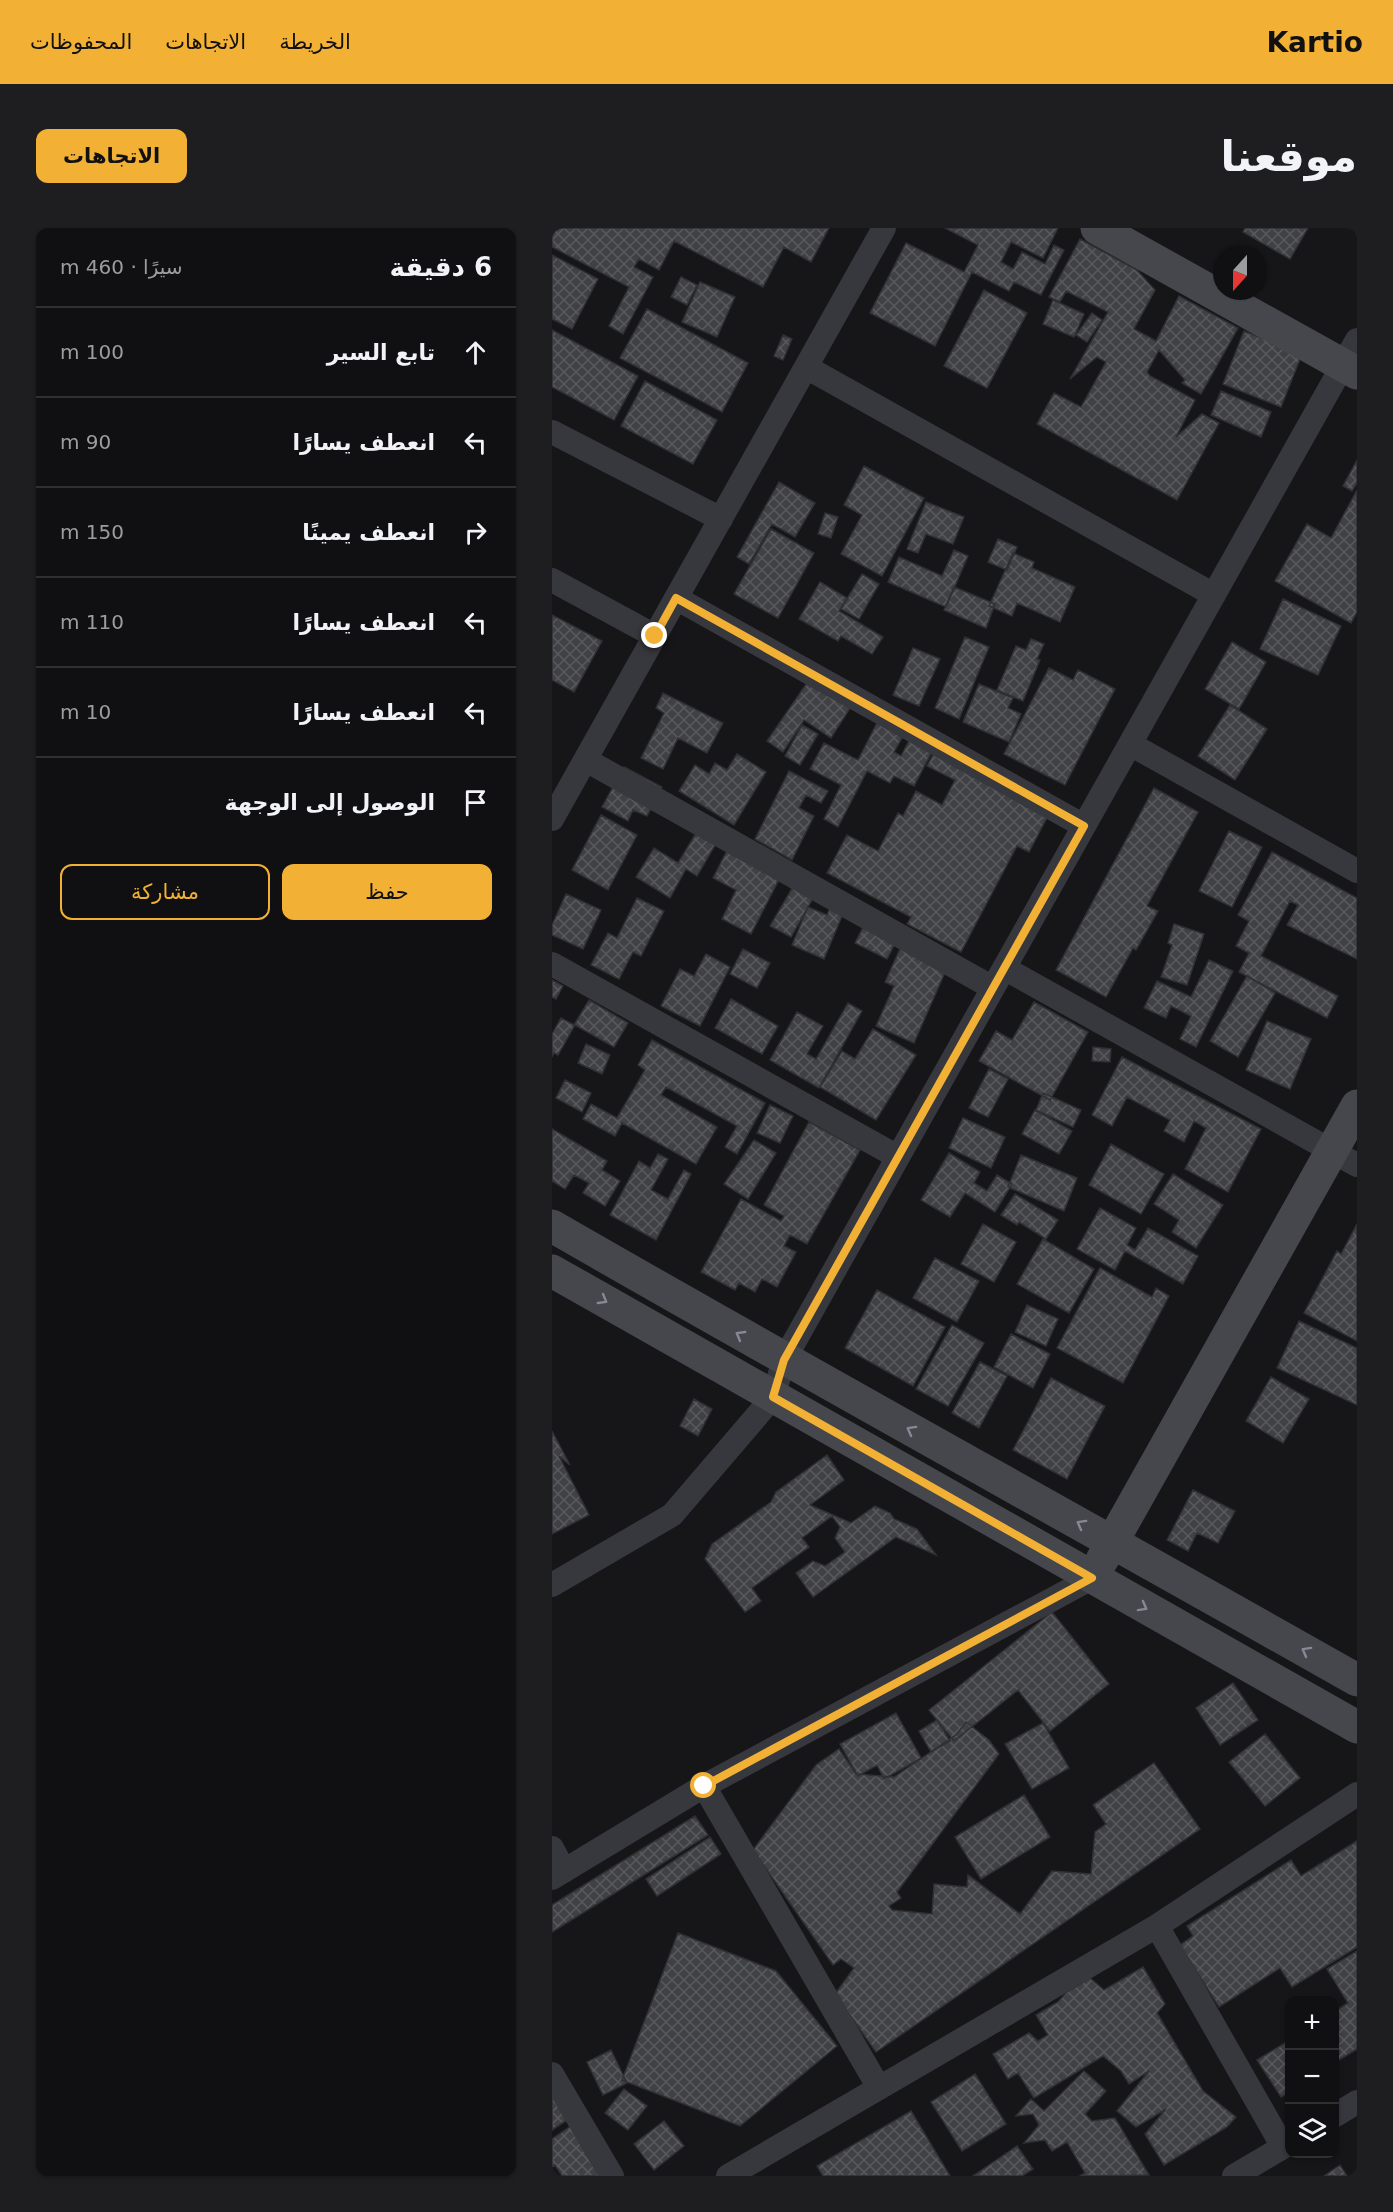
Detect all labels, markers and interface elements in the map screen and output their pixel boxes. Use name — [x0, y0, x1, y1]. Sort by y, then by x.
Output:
text: Kartio — [1266, 26, 1363, 59]
text: المحفوظات — [30, 30, 132, 54]
text: الاتجاهات — [165, 30, 246, 54]
text: الخريطة — [279, 30, 351, 54]
button: الاتجاهات — [36, 129, 187, 183]
text: موقعنا — [1221, 132, 1357, 181]
north arrow — [1213, 246, 1267, 300]
text: 6 دقيقة — [389, 252, 492, 282]
text: سيرًا · 460 m — [60, 255, 183, 279]
icon: ahead — [459, 336, 492, 369]
text: 100 m — [60, 340, 124, 364]
text: تابع السير — [327, 340, 435, 365]
icon: left — [459, 426, 492, 459]
text: 90 m — [60, 430, 111, 454]
text: انعطف يسارًا — [292, 430, 435, 455]
icon: right — [459, 516, 492, 549]
text: 150 m — [60, 520, 124, 544]
text: انعطف يمينًا — [302, 520, 435, 545]
icon: left — [459, 606, 492, 639]
text: 110 m — [60, 610, 124, 634]
text: انعطف يسارًا — [292, 610, 435, 635]
route end — [641, 622, 667, 648]
icon: left — [459, 696, 492, 729]
text: 10 m — [60, 700, 111, 724]
text: انعطف يسارًا — [292, 700, 435, 725]
icon: arrive — [459, 786, 492, 819]
text: الوصول إلى الوجهة — [225, 790, 435, 815]
button: مشاركة — [60, 864, 270, 920]
button: حفظ — [282, 864, 492, 920]
one-way arrow — [597, 1293, 607, 1304]
one-way arrow — [736, 1331, 746, 1342]
one-way arrow — [906, 1426, 917, 1437]
one-way arrow — [1077, 1520, 1087, 1531]
one-way arrow — [1137, 1599, 1147, 1611]
one-way arrow — [1302, 1647, 1312, 1658]
route start — [690, 1772, 716, 1798]
map controls — [1285, 1996, 1339, 2158]
button: + — [1285, 1996, 1339, 2050]
button: − — [1285, 2050, 1339, 2104]
button: layers — [1285, 2104, 1339, 2158]

